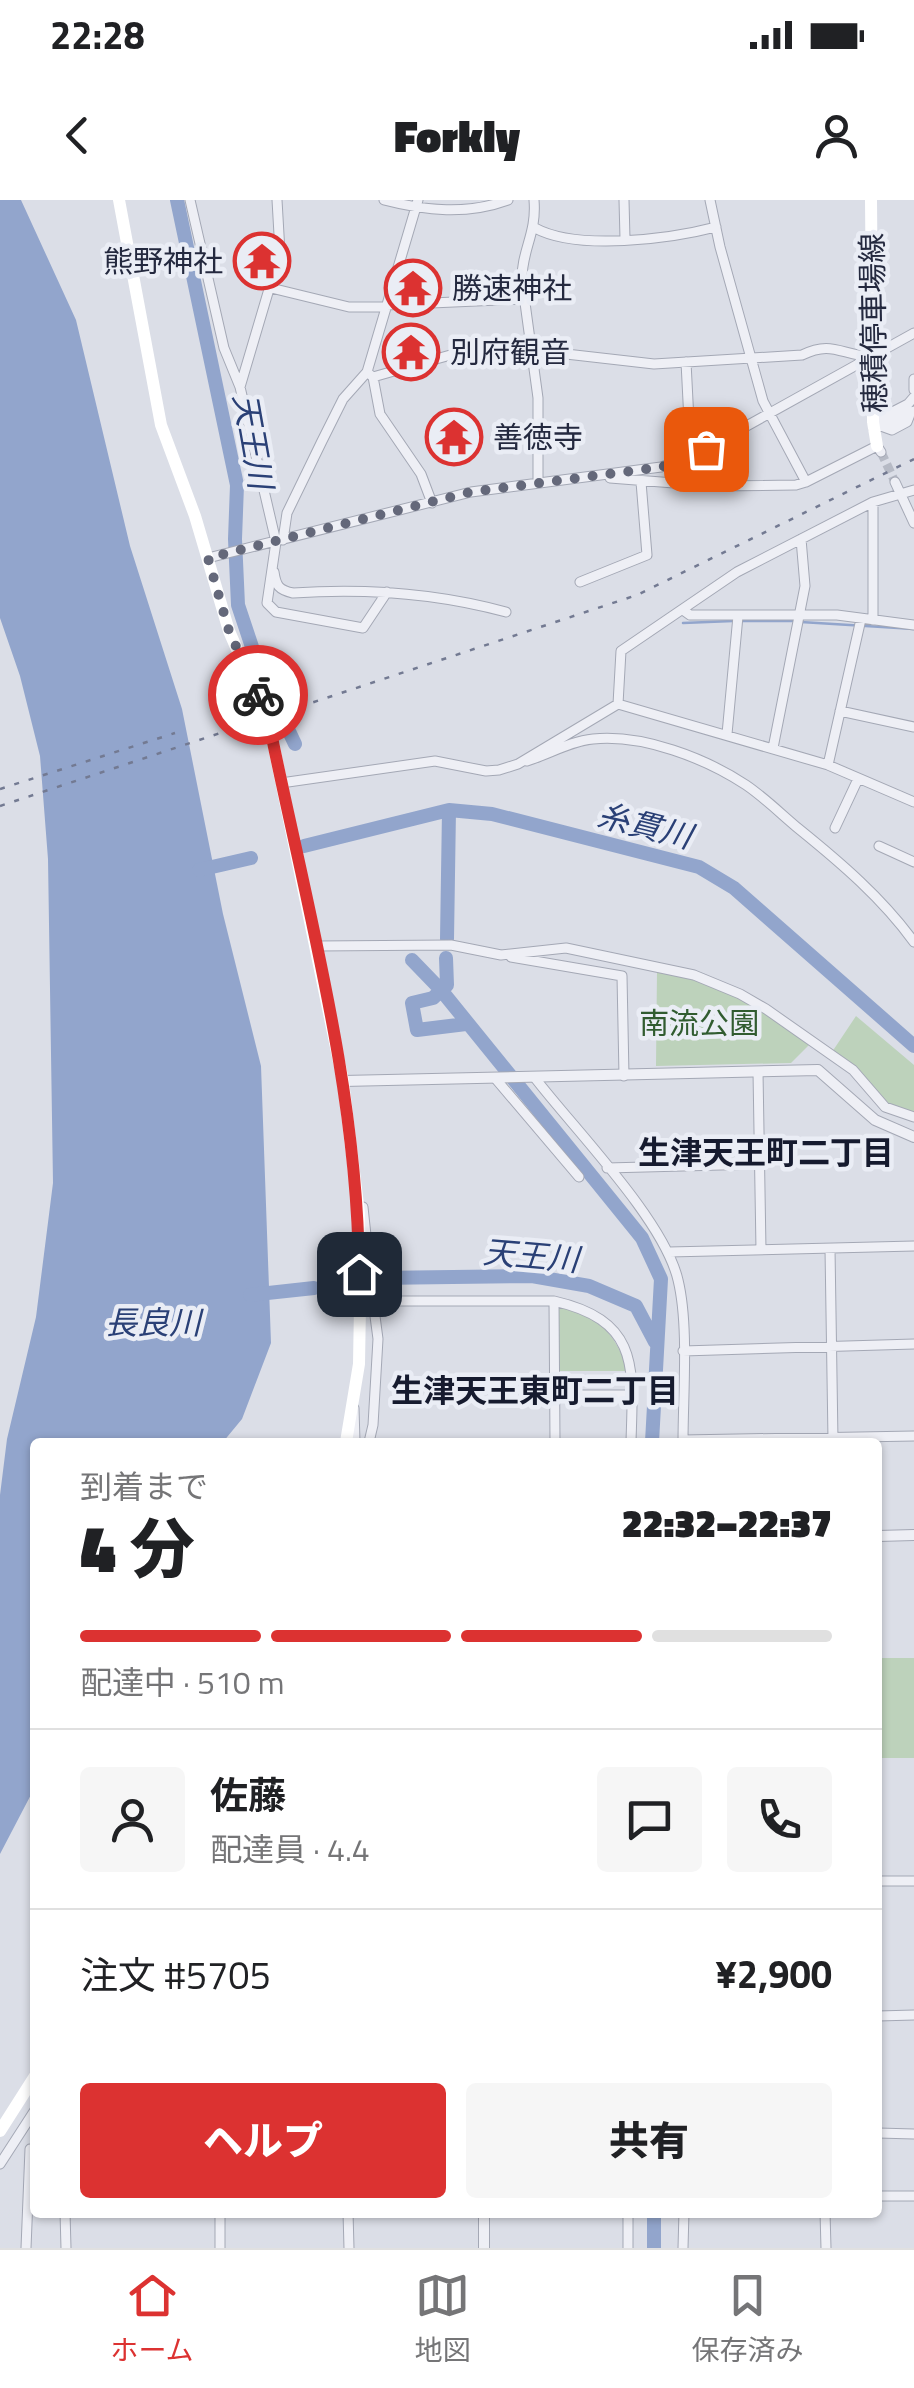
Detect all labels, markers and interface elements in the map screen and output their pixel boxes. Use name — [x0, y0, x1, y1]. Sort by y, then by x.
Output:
text: 22:28 — [50, 6, 145, 64]
text: Forkly — [394, 101, 520, 169]
icon: back — [50, 108, 105, 163]
icon: person — [809, 108, 864, 163]
temple icon: 熊野神社 — [232, 231, 292, 291]
street label: 穂積停車場線 — [848, 233, 898, 413]
place label: 熊野神社 — [103, 238, 223, 284]
temple icon: 勝速神社 — [383, 258, 443, 318]
place label: 勝速神社 — [452, 265, 572, 311]
temple icon: 別府観音 — [381, 322, 441, 382]
place label: 別府観音 — [450, 329, 570, 375]
water label: 天王川 — [222, 390, 286, 495]
temple icon: 善徳寺 — [424, 407, 484, 467]
pin — [664, 407, 749, 492]
place label: 善徳寺 — [493, 414, 583, 460]
icon: bag — [679, 422, 734, 477]
courier — [208, 645, 308, 745]
icon: bike — [231, 668, 286, 723]
water label: 糸貫川 — [593, 790, 700, 861]
park label: 南流公園 — [639, 1000, 759, 1046]
district label: 生津天王町二丁目 — [638, 1128, 894, 1176]
water label: 天王川 — [481, 1227, 584, 1283]
pin — [317, 1232, 402, 1317]
icon: home — [332, 1247, 387, 1302]
water label: 長良川 — [105, 1298, 204, 1346]
district label: 生津天王東町二丁目 — [391, 1366, 679, 1414]
text: 到着まで — [80, 1462, 208, 1510]
text: 22:32–22:37 — [622, 1494, 832, 1552]
text: 4 分 — [80, 1498, 195, 1597]
text: 配達中 · 510 m — [80, 1658, 285, 1706]
text: 佐藤 — [210, 1766, 286, 1824]
button: person — [80, 1767, 185, 1872]
button: chat — [597, 1767, 702, 1872]
button: phone — [727, 1767, 832, 1872]
text: 配達員 · 4.4 — [210, 1825, 370, 1873]
text: ¥2,900 — [716, 1945, 832, 2003]
text: 注文 #5705 — [80, 1946, 271, 2004]
button: ヘルプ — [80, 2083, 446, 2198]
button: 共有 — [466, 2083, 832, 2198]
tab: ホーム — [110, 2268, 194, 2371]
tab: 地図 — [415, 2268, 471, 2371]
tab: 保存済み — [691, 2268, 804, 2371]

